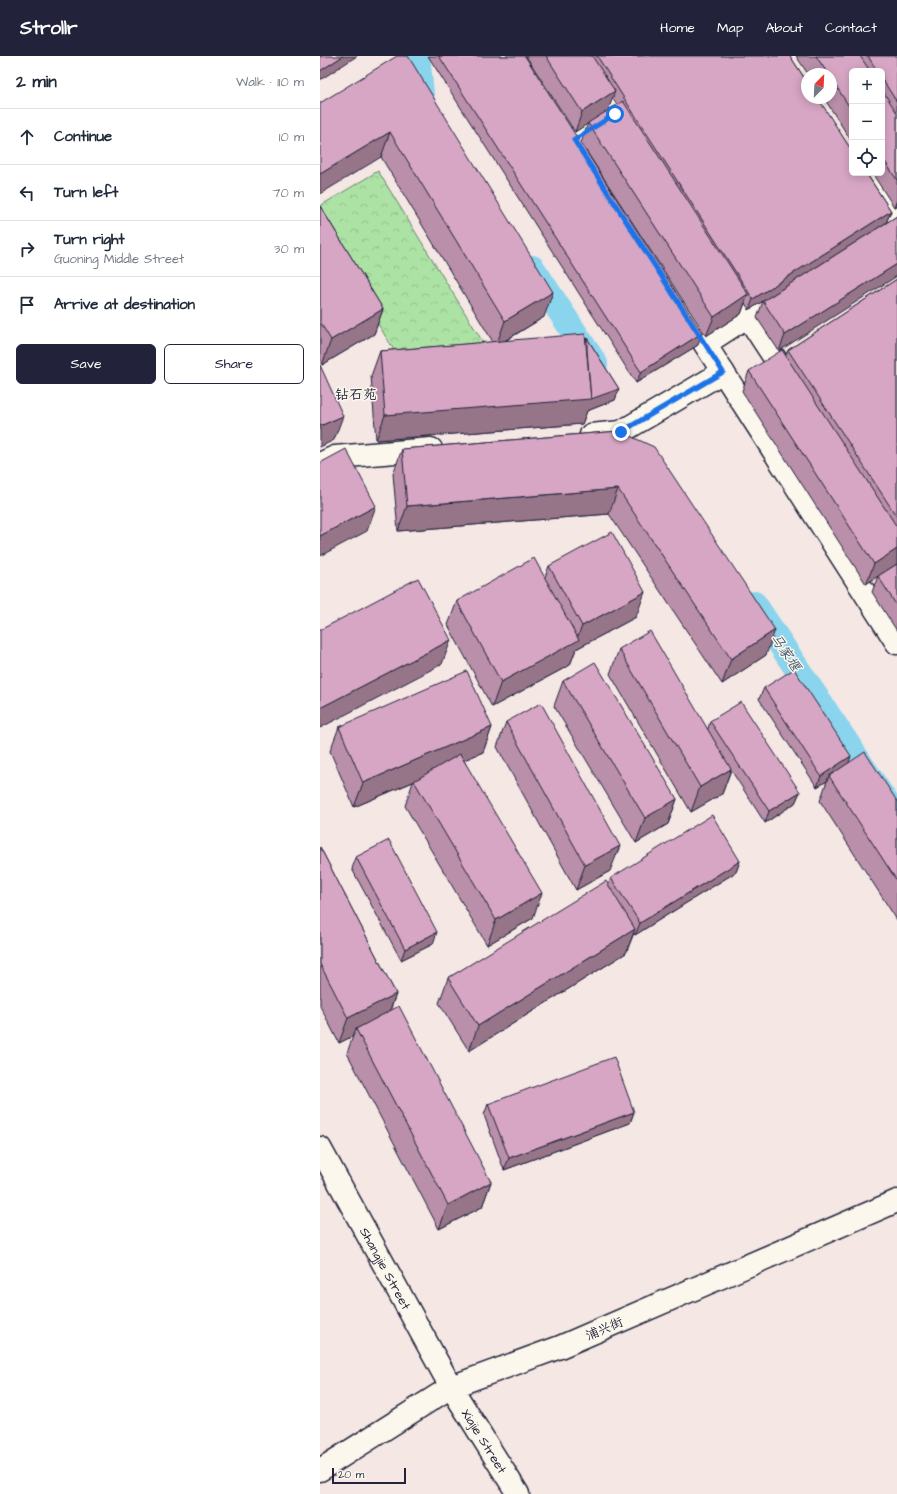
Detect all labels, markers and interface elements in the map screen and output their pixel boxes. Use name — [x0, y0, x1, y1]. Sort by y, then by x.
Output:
text: Strollr — [20, 15, 78, 42]
text: Home — [660, 18, 695, 38]
text: Map — [717, 18, 743, 38]
text: About — [765, 18, 803, 38]
text: Contact — [825, 18, 877, 38]
north arrow — [801, 68, 837, 104]
map controls — [849, 68, 885, 176]
button: + — [849, 68, 885, 104]
text: 2 min — [16, 70, 57, 94]
text: Walk · 110 m — [236, 73, 304, 91]
button: − — [849, 104, 885, 140]
route start — [606, 105, 624, 123]
icon: ahead — [16, 126, 38, 148]
text: Continue — [54, 126, 112, 147]
text: 10 m — [279, 128, 304, 146]
button: locate — [849, 140, 885, 176]
icon: left — [16, 182, 38, 204]
text: Turn left — [54, 182, 118, 203]
text: 70 m — [272, 184, 304, 202]
text: Turn right — [54, 229, 125, 250]
icon: right — [16, 238, 38, 260]
text: 30 m — [274, 240, 304, 258]
text: Guoning Middle Street — [54, 250, 184, 268]
icon: arrive — [16, 294, 38, 316]
text: Arrive at destination — [54, 294, 195, 315]
button: Save — [16, 344, 156, 384]
button: Share — [164, 344, 304, 384]
district label: 钻石苑 — [335, 385, 377, 405]
route end — [612, 423, 630, 441]
water label: 马家堰 — [765, 630, 806, 677]
street label: Shangjie Street — [355, 1224, 415, 1314]
street label: 浦兴街 — [583, 1313, 626, 1345]
street label: Xiajie Street — [457, 1406, 511, 1478]
scale bar — [332, 1466, 406, 1485]
text: 20 m — [338, 1467, 364, 1482]

